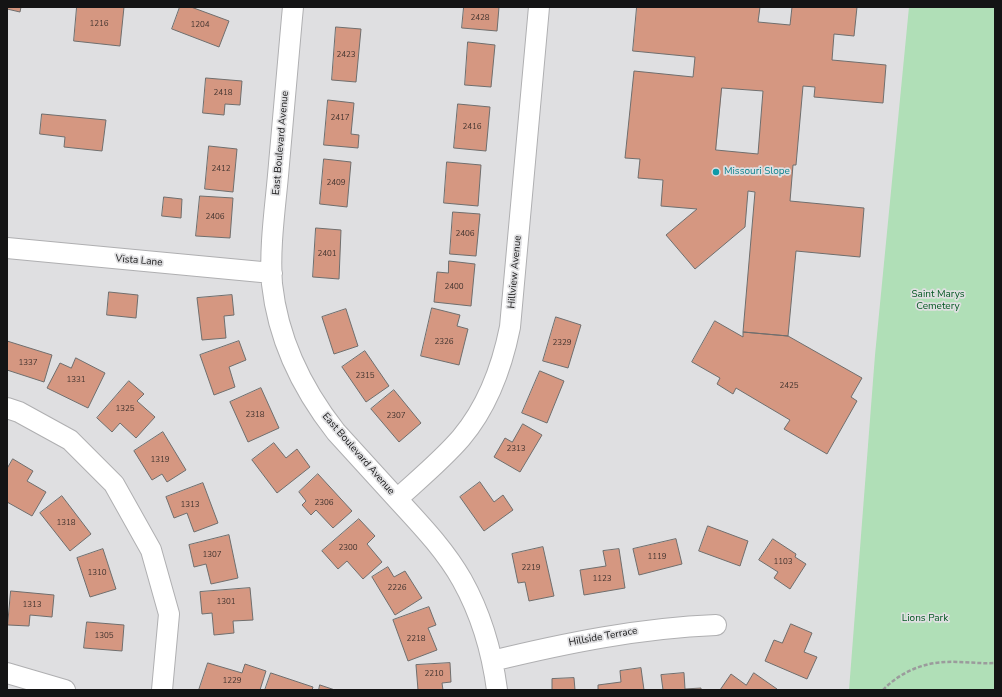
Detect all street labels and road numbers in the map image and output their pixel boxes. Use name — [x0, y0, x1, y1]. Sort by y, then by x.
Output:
street label: East Boulevard Avenue — [270, 91, 292, 195]
street label: Hillview Avenue — [506, 235, 524, 309]
street label: Vista Lane — [115, 253, 163, 269]
street label: East Boulevard Avenue — [319, 411, 397, 497]
street label: Hillside Terrace — [568, 625, 638, 649]

